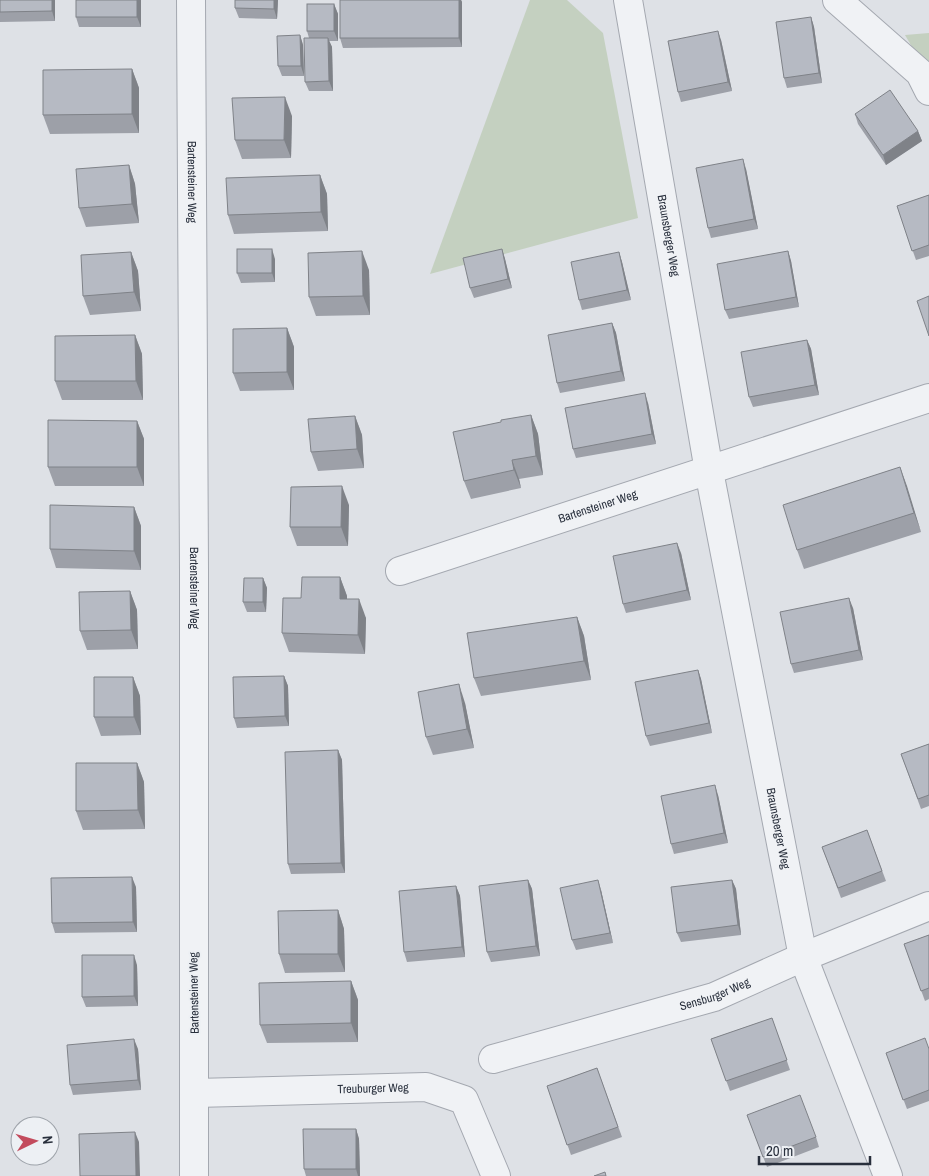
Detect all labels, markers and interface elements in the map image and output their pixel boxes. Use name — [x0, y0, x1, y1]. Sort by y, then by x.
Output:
street label: Bartensteiner Weg — [184, 141, 200, 224]
street label: Braunsberger Weg — [654, 193, 683, 278]
street label: Bartensteiner Weg — [556, 486, 640, 527]
street label: Bartensteiner Weg — [186, 547, 202, 630]
street label: Braunsberger Weg — [762, 786, 794, 871]
street label: Bartensteiner Weg — [185, 951, 203, 1034]
street label: Sensburger Weg — [678, 974, 753, 1014]
street label: Treuburger Weg — [337, 1079, 409, 1097]
north arrow — [10, 1116, 60, 1166]
scale bar — [759, 1134, 870, 1166]
text: N — [39, 1135, 57, 1145]
text: 20 m — [766, 1140, 793, 1161]

